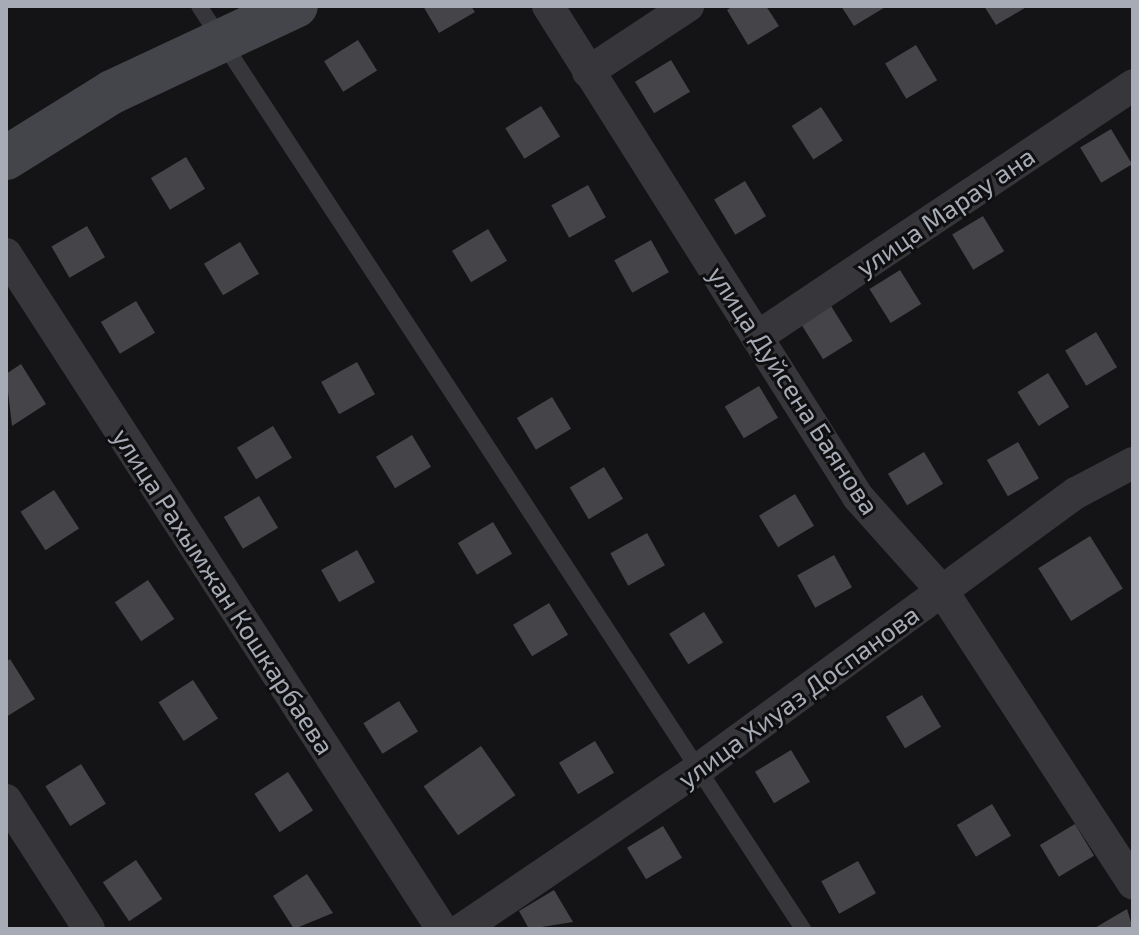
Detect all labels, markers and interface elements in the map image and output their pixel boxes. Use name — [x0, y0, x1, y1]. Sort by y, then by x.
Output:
street label: улица Марау ана — [850, 140, 1040, 282]
street label: улица Дуйсена Баянова — [702, 260, 886, 520]
street label: улица Рахымжан Кошкарбаева — [107, 422, 341, 760]
street label: улица Хиуаз Доспанова — [672, 598, 924, 794]

